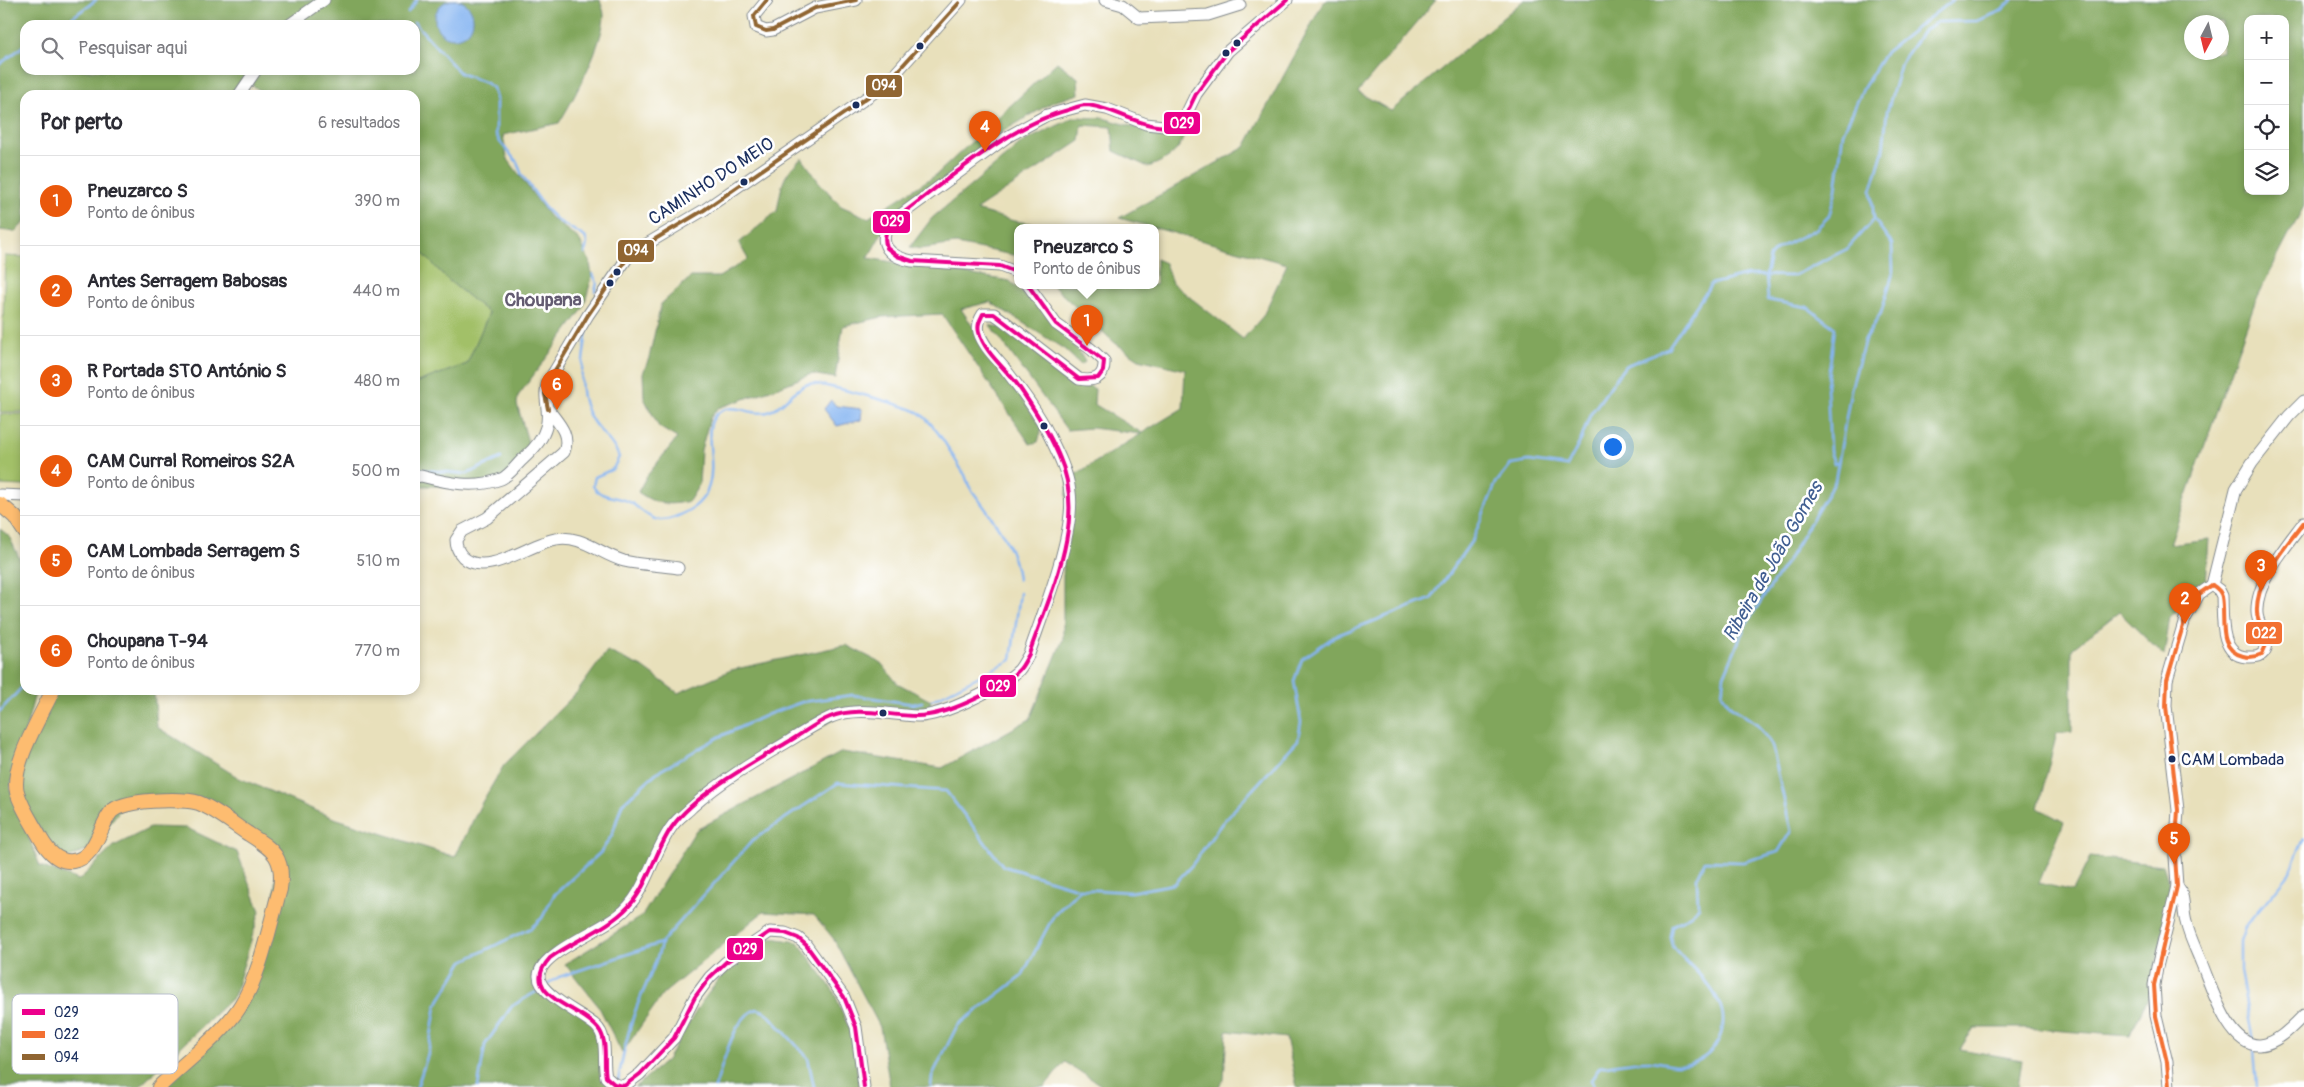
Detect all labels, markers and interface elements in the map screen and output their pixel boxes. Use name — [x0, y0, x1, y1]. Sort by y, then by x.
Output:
north arrow — [2184, 15, 2229, 60]
map controls — [2244, 15, 2289, 195]
button: + — [2244, 15, 2289, 60]
search box — [20, 20, 420, 75]
icon: search — [38, 34, 66, 62]
text: Pesquisar aqui — [78, 36, 187, 60]
unlabelled marker — [1232, 38, 1242, 48]
unlabelled marker — [915, 41, 925, 51]
unlabelled marker — [1221, 48, 1231, 58]
button: − — [2244, 60, 2289, 105]
line badge: 094 — [865, 74, 903, 98]
text: 094 — [872, 77, 897, 94]
unlabelled marker — [851, 100, 861, 110]
button: locate — [2244, 105, 2289, 150]
text: Por perto — [40, 109, 122, 136]
pin: 4 — [969, 111, 1001, 152]
line badge: 029 — [1163, 111, 1201, 135]
text: 6 resultados — [318, 113, 400, 133]
text: 029 — [1170, 115, 1194, 132]
street label: CAMINHO DO MEIO — [644, 132, 778, 231]
button: layers — [2244, 150, 2289, 195]
unlabelled marker — [739, 177, 749, 187]
text: Pneuzarco S — [87, 179, 188, 203]
text: 1 — [53, 191, 59, 211]
text: 390 m — [354, 191, 400, 211]
text: Ponto de ônibus — [87, 203, 195, 223]
line badge: 029 — [872, 210, 911, 234]
text: 029 — [880, 213, 904, 230]
popup — [1014, 224, 1159, 289]
text: Pneuzarco S — [1033, 235, 1133, 259]
line badge: 094 — [617, 239, 655, 263]
text: 094 — [624, 242, 649, 259]
text: Ponto de ônibus — [1033, 259, 1140, 279]
unlabelled marker — [612, 267, 622, 277]
text: Antes Serragem Babosas — [87, 269, 287, 293]
unlabelled marker — [605, 278, 615, 288]
text: 2 — [52, 281, 60, 301]
text: 440 m — [353, 281, 400, 301]
district label: Choupana — [504, 288, 582, 312]
text: Ponto de ônibus — [87, 293, 195, 313]
pin: 1 — [1071, 305, 1103, 346]
text: R Portada STO António S — [87, 359, 287, 383]
pin: 6 — [541, 369, 573, 410]
text: 3 — [52, 371, 60, 391]
text: 480 m — [354, 371, 400, 391]
text: Ponto de ônibus — [87, 383, 195, 403]
unlabelled marker — [1039, 421, 1049, 431]
your location — [1600, 434, 1626, 460]
text: CAM Curral Romeiros S2A — [87, 449, 295, 473]
text: 4 — [51, 461, 61, 481]
text: 500 m — [352, 461, 400, 481]
text: Ponto de ônibus — [87, 473, 195, 493]
water label: Ribeira de João Gomes — [1718, 476, 1829, 645]
text: CAM Lombada Serragem S — [87, 539, 300, 563]
pin: 3 — [2245, 550, 2277, 591]
text: 5 — [52, 551, 60, 571]
text: 510 m — [356, 551, 400, 571]
text: Ponto de ônibus — [87, 563, 195, 583]
pin: 2 — [2169, 583, 2201, 624]
line badge: 022 — [2245, 621, 2283, 645]
text: 022 — [2251, 625, 2277, 642]
text: Choupana T-94 — [87, 629, 208, 653]
text: 6 — [51, 641, 61, 661]
text: 770 m — [354, 641, 400, 661]
text: Ponto de ônibus — [87, 653, 195, 673]
line badge: 029 — [979, 674, 1017, 698]
text: 029 — [986, 678, 1010, 695]
unlabelled marker — [878, 708, 888, 718]
place label: CAM Lombada — [2181, 749, 2284, 770]
marker: CAM Lombada — [2167, 754, 2177, 764]
pin: 5 — [2158, 823, 2190, 864]
line badge: 029 — [726, 937, 764, 961]
text: 029 — [733, 941, 757, 958]
legend — [12, 994, 178, 1074]
text: 029 — [54, 1004, 79, 1021]
text: 022 — [54, 1026, 79, 1043]
text: 094 — [54, 1049, 79, 1066]

